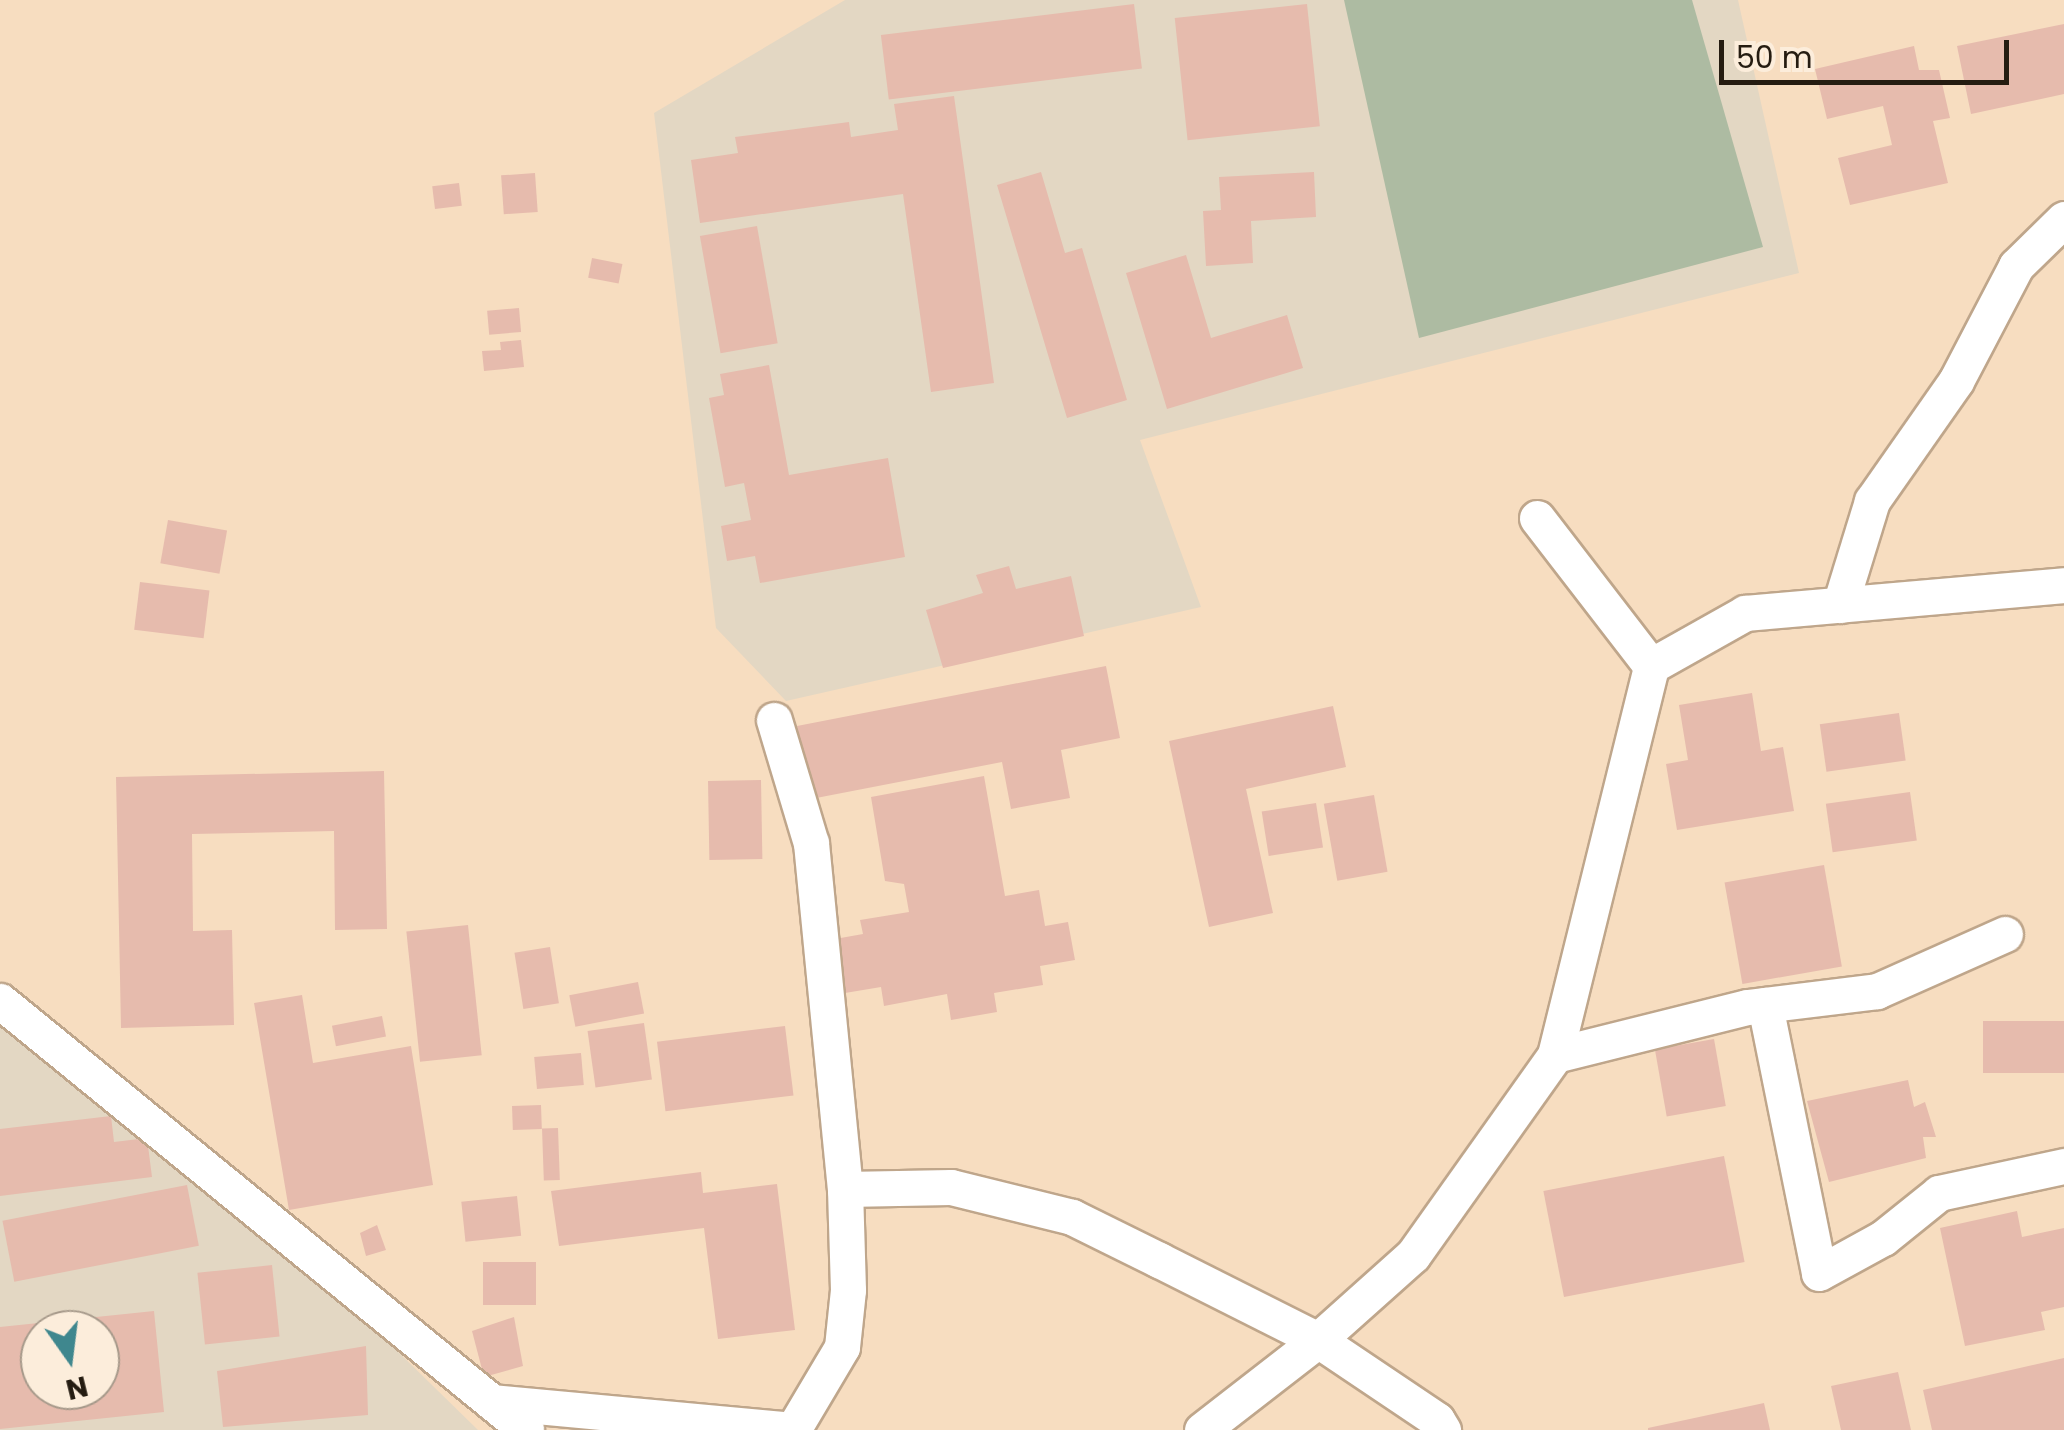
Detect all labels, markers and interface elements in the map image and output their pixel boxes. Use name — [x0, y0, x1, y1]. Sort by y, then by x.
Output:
scale bar — [1724, 20, 2014, 82]
text: 50 m — [1736, 36, 1813, 79]
north arrow — [20, 1310, 120, 1410]
text: N — [62, 1366, 92, 1409]

